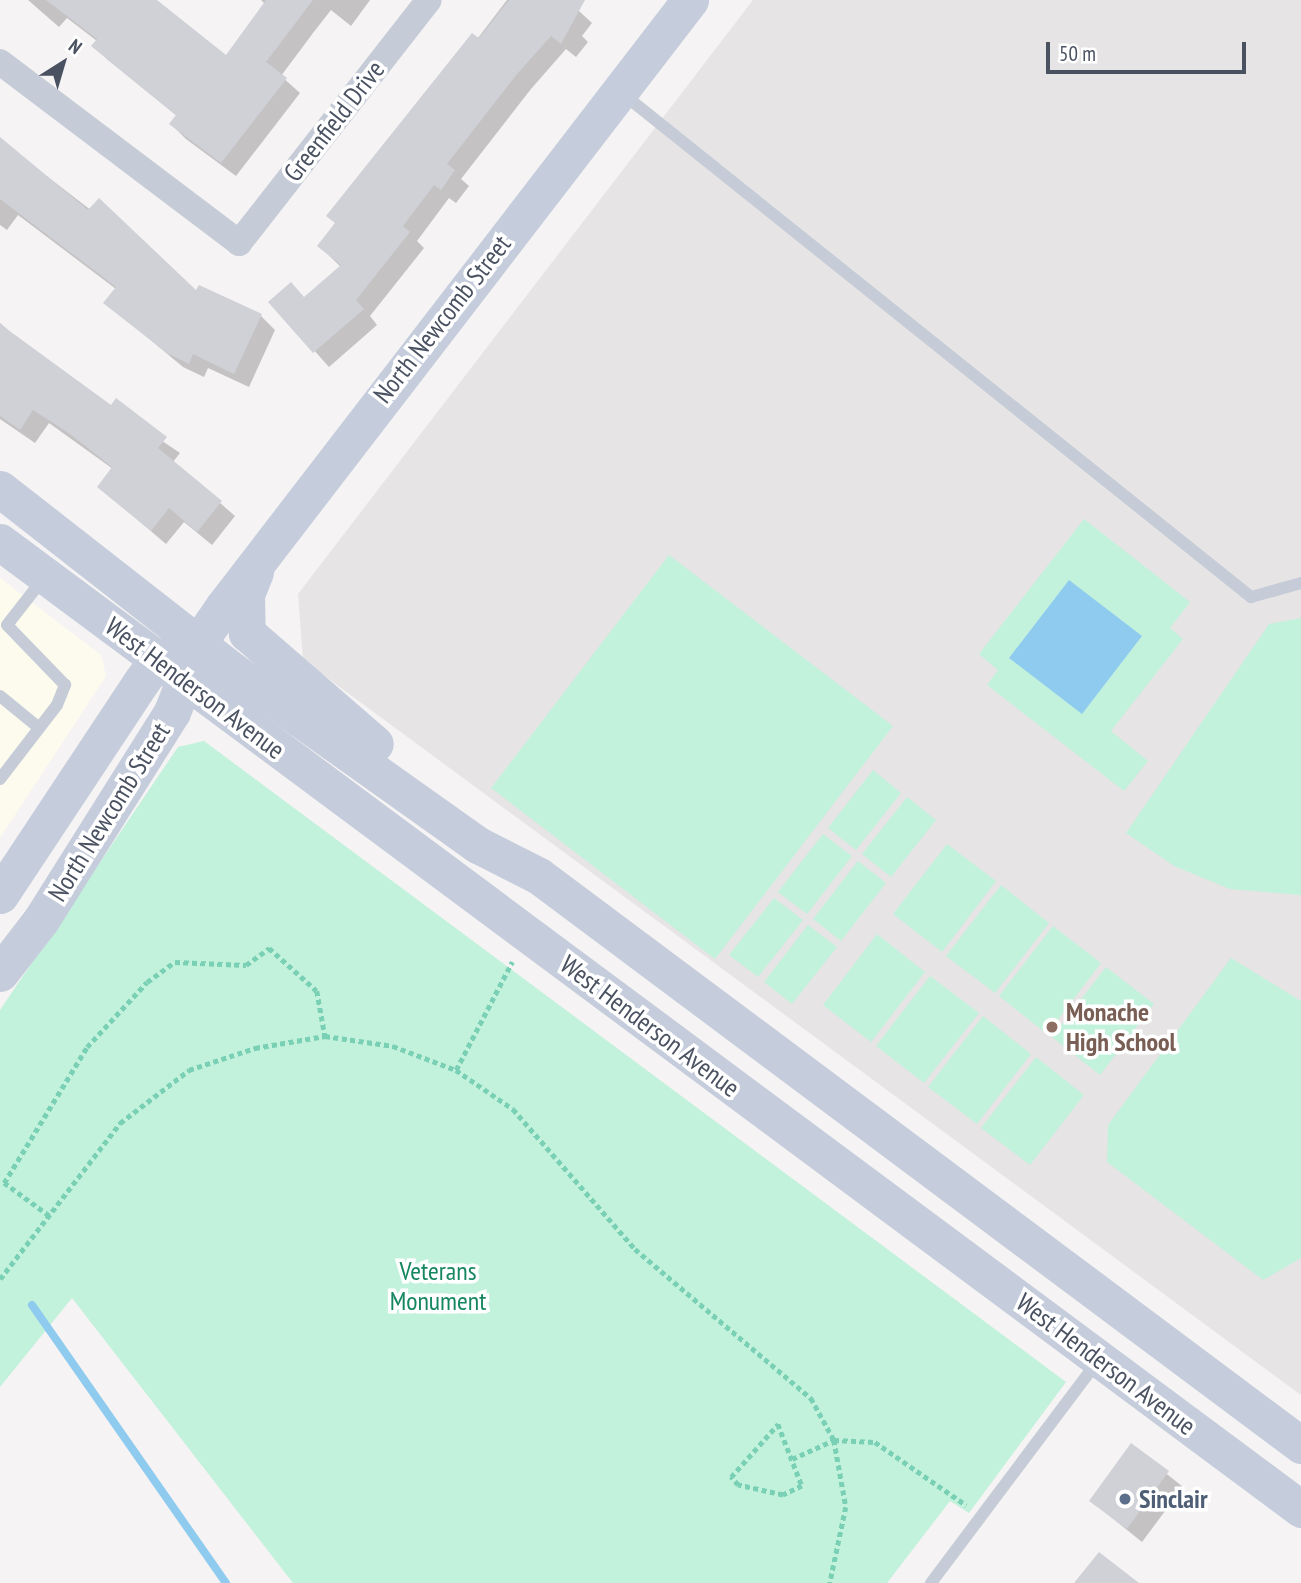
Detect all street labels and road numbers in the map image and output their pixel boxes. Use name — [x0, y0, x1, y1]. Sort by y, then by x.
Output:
street label: Greenfield Drive — [277, 54, 391, 188]
street label: North Newcomb Street — [367, 229, 517, 409]
street label: West Henderson Avenue — [99, 610, 291, 766]
street label: North Newcomb Street — [42, 717, 176, 907]
street label: West Henderson Avenue — [554, 948, 746, 1104]
street label: West Henderson Avenue — [1010, 1286, 1202, 1442]

